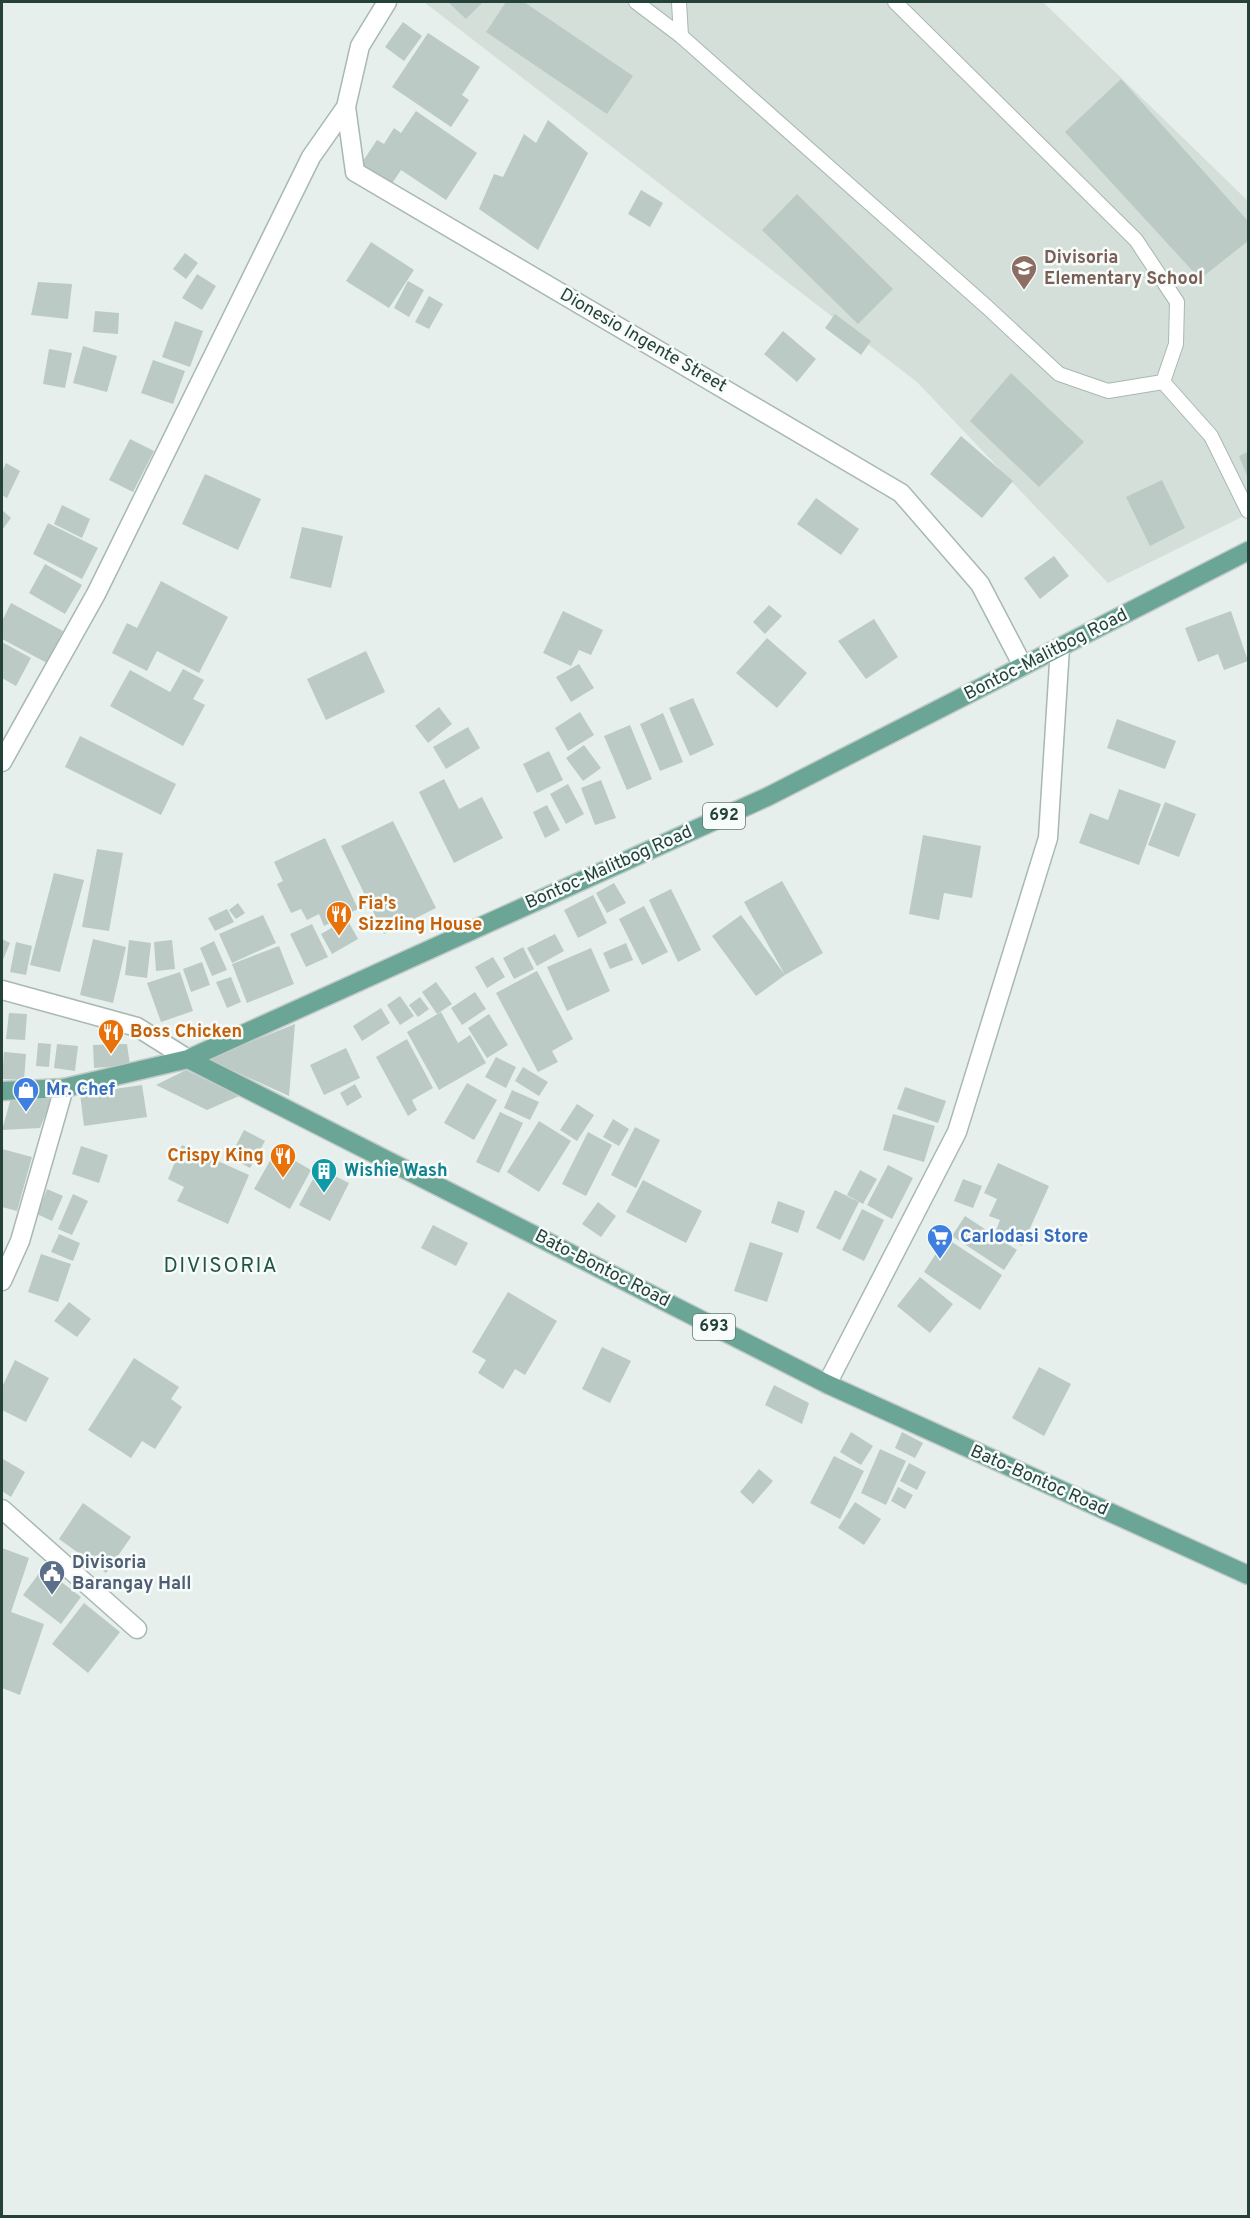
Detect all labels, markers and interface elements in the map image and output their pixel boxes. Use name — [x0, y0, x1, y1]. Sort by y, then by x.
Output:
place label: Divisoria Elementary School — [1044, 247, 1203, 291]
school or university icon: Divisoria Elementary School — [1009, 253, 1039, 291]
street label: Dionesio Ingente Street — [555, 284, 731, 398]
street label: Bontoc-Malitbog Road — [960, 604, 1132, 706]
road number: 692 — [703, 803, 745, 829]
street label: Bontoc-Malitbog Road — [522, 821, 696, 915]
place label: Fia's Sizzling House — [358, 893, 482, 937]
restaurant icon: Fia's Sizzling House — [324, 899, 354, 937]
restaurant icon: Boss Chicken — [96, 1017, 126, 1055]
place label: Boss Chicken — [130, 1021, 242, 1044]
shop icon: Mr. Chef — [11, 1075, 41, 1113]
place label: Mr. Chef — [46, 1079, 115, 1102]
restaurant icon: Crispy King — [268, 1141, 298, 1179]
place label: Crispy King — [167, 1145, 264, 1168]
building icon: Wishie Wash — [309, 1156, 339, 1194]
place label: Wishie Wash — [344, 1160, 448, 1183]
supermarket icon: Carlodasi Store — [925, 1222, 955, 1260]
street label: Bato-Bontoc Road — [531, 1225, 673, 1313]
place label: Carlodasi Store — [960, 1226, 1088, 1249]
district label: DIVISORIA — [164, 1253, 278, 1280]
road number: 693 — [693, 1314, 735, 1340]
street label: Bato-Bontoc Road — [966, 1440, 1112, 1522]
place label: Divisoria Barangay Hall — [72, 1552, 191, 1596]
public building icon: Divisoria Barangay Hall — [37, 1558, 67, 1596]

